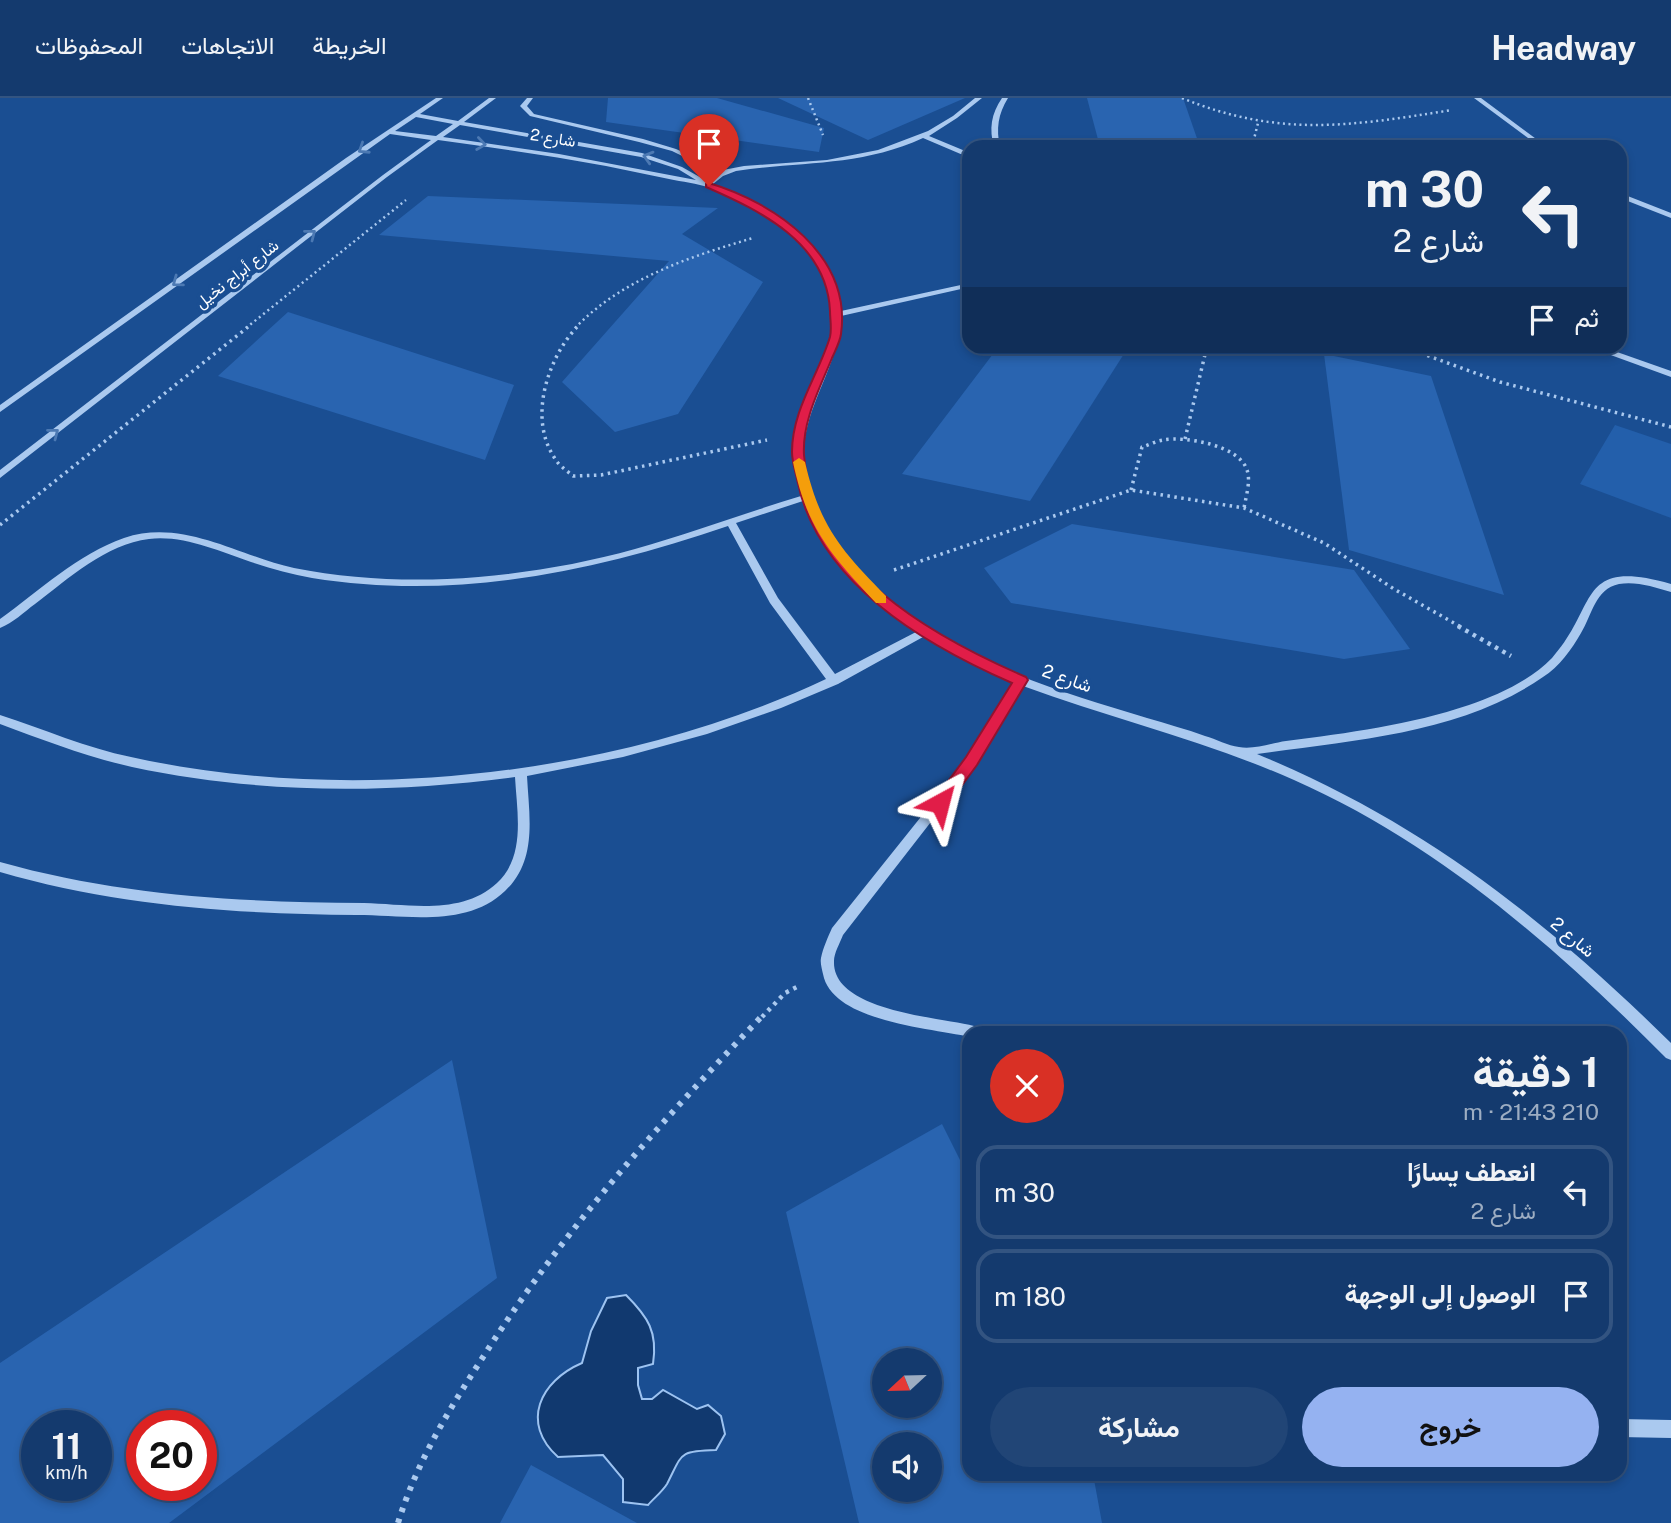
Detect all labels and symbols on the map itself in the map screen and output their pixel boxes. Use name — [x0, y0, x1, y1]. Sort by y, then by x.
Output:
pin — [679, 114, 739, 186]
street label: شارع 2 — [529, 125, 577, 153]
one-way arrow — [475, 136, 487, 151]
one-way arrow — [357, 141, 370, 154]
one-way arrow — [642, 150, 654, 165]
one-way arrow — [304, 229, 316, 242]
street label: شارع أبراج نخيل — [192, 236, 284, 314]
one-way arrow — [172, 273, 185, 286]
one-way arrow — [46, 429, 59, 442]
street label: شارع 2 — [1039, 660, 1095, 698]
position arrow — [903, 766, 977, 840]
street label: شارع 2 — [1545, 912, 1599, 963]
north arrow — [872, 1348, 942, 1418]
speed limit sign: 20 — [126, 1410, 217, 1501]

